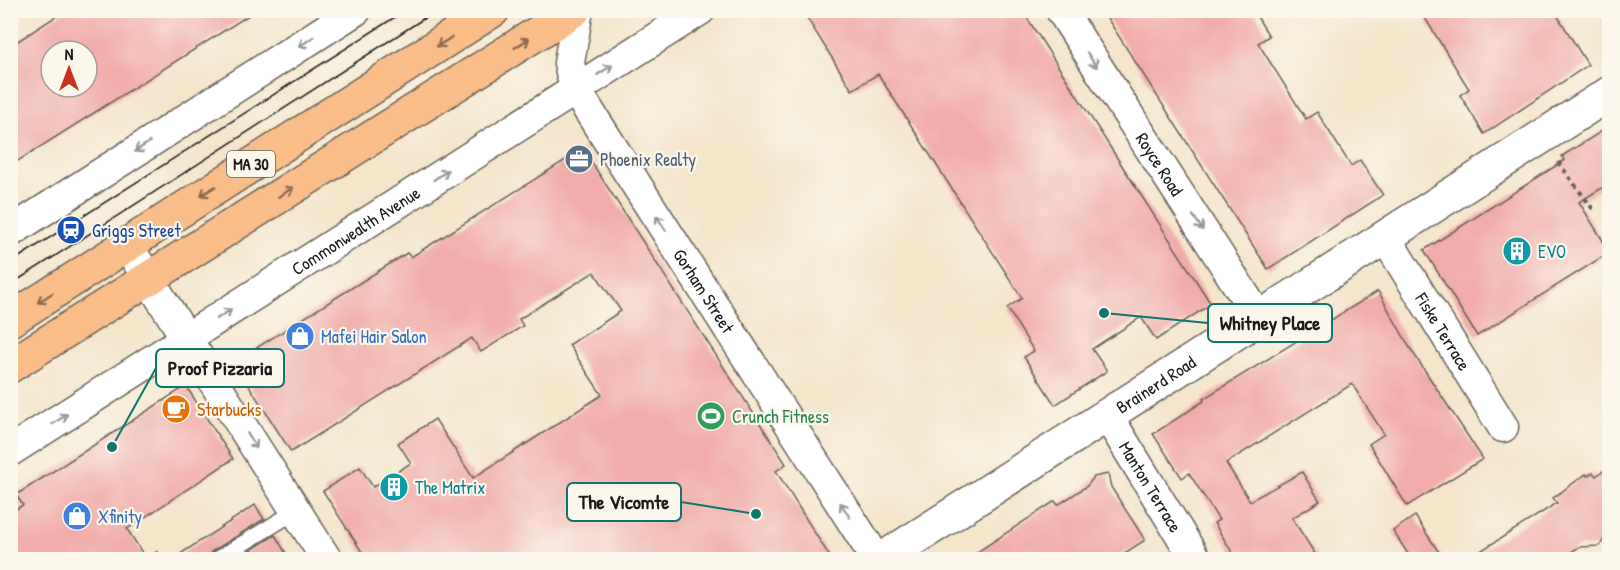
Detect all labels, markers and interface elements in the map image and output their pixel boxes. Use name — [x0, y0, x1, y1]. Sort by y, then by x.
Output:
one-way arrow — [298, 36, 315, 48]
one-way arrow — [436, 36, 453, 48]
one-way arrow — [514, 37, 531, 50]
north arrow — [39, 39, 99, 99]
text: N — [65, 43, 74, 65]
one-way arrow — [1086, 51, 1099, 68]
one-way arrow — [596, 63, 613, 75]
street label: Royce Road — [1130, 127, 1190, 201]
one-way arrow — [134, 141, 151, 153]
office icon: Phoenix Realty — [563, 143, 595, 175]
place label: Phoenix Realty — [600, 147, 696, 172]
road number: MA 30 — [227, 151, 275, 177]
one-way arrow — [432, 169, 449, 181]
street label: Commonwealth Avenue — [286, 180, 425, 281]
one-way arrow — [200, 185, 217, 197]
one-way arrow — [277, 185, 294, 197]
station icon: Griggs Street — [55, 214, 87, 246]
one-way arrow — [654, 214, 667, 231]
one-way arrow — [1192, 215, 1204, 231]
place label: Griggs Street — [92, 218, 181, 243]
building icon: EVO — [1501, 235, 1533, 267]
place label: EVO — [1538, 239, 1566, 264]
street label: Gorham Street — [668, 244, 741, 338]
street label: Fiske Terrace — [1409, 287, 1477, 375]
one-way arrow — [37, 292, 54, 304]
callout: Whitney Place — [1208, 304, 1332, 342]
one-way arrow — [215, 308, 232, 320]
text: Whitney Place — [1220, 309, 1320, 337]
shop icon: Mafei Hair Salon — [284, 320, 316, 352]
place label: Mafei Hair Salon — [321, 324, 427, 349]
callout: Proof Pizzaria — [156, 349, 284, 387]
street label: Brainerd Road — [1111, 349, 1200, 419]
text: Proof Pizzaria — [168, 354, 272, 381]
cafe icon: Starbucks — [160, 393, 192, 425]
place label: Starbucks — [197, 397, 262, 422]
sports icon: Crunch Fitness — [695, 400, 727, 432]
place label: Crunch Fitness — [732, 404, 829, 429]
one-way arrow — [51, 413, 68, 426]
one-way arrow — [246, 432, 258, 449]
street label: Manton Terrace — [1114, 436, 1188, 537]
building icon: The Matrix — [378, 471, 410, 503]
place label: The Matrix — [415, 475, 485, 500]
callout: The Vicomte — [567, 483, 681, 521]
text: The Vicomte — [578, 488, 669, 515]
shop icon: Xfinity — [61, 500, 93, 532]
one-way arrow — [839, 502, 851, 519]
place label: Xfinity — [98, 504, 142, 529]

